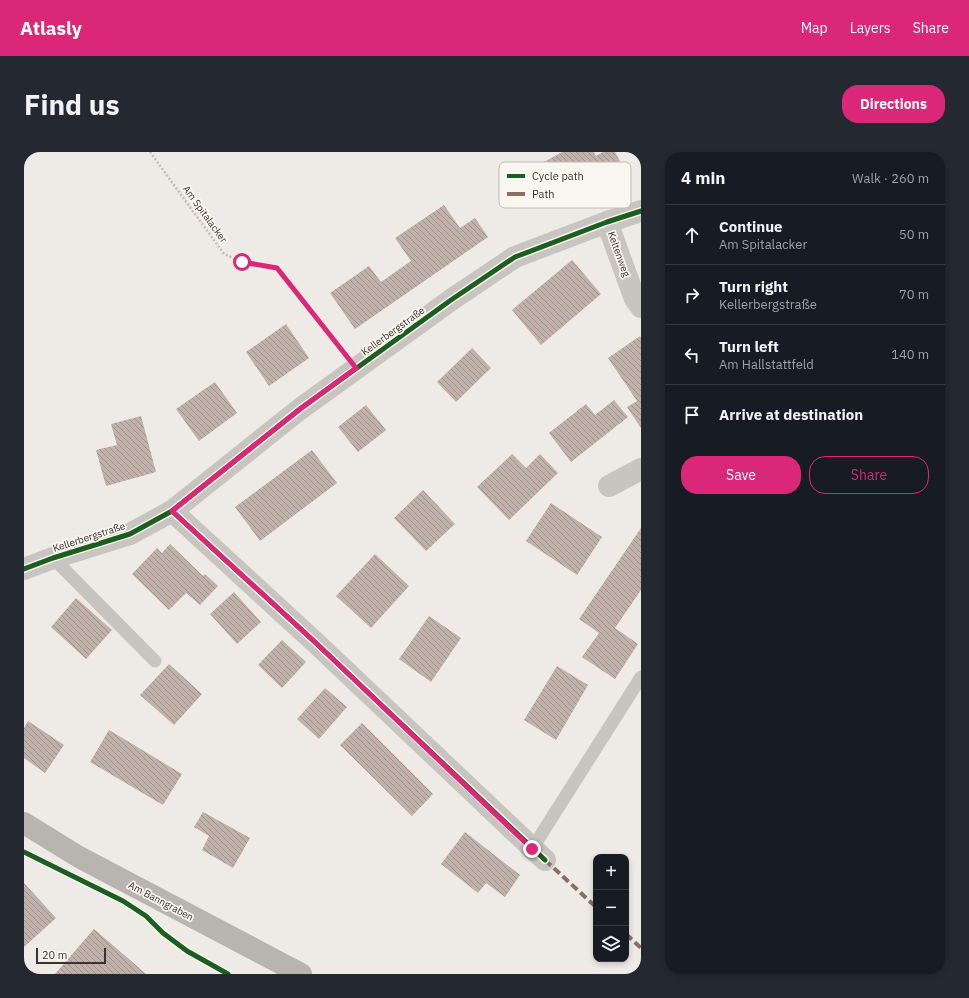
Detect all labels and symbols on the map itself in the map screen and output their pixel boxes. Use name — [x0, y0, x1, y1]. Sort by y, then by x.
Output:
legend — [499, 162, 631, 208]
text: Cycle path — [532, 169, 584, 183]
street label: Am Spitalacker — [180, 183, 230, 246]
text: Path — [532, 187, 555, 201]
street label: Keltenweg — [605, 230, 633, 279]
route start — [233, 253, 251, 271]
street label: Kellerbergstraße — [359, 303, 428, 358]
street label: Kellerbergstraße — [51, 519, 127, 555]
route end — [523, 840, 541, 858]
street label: Am Banngraben — [126, 878, 196, 924]
scale bar — [36, 946, 106, 965]

